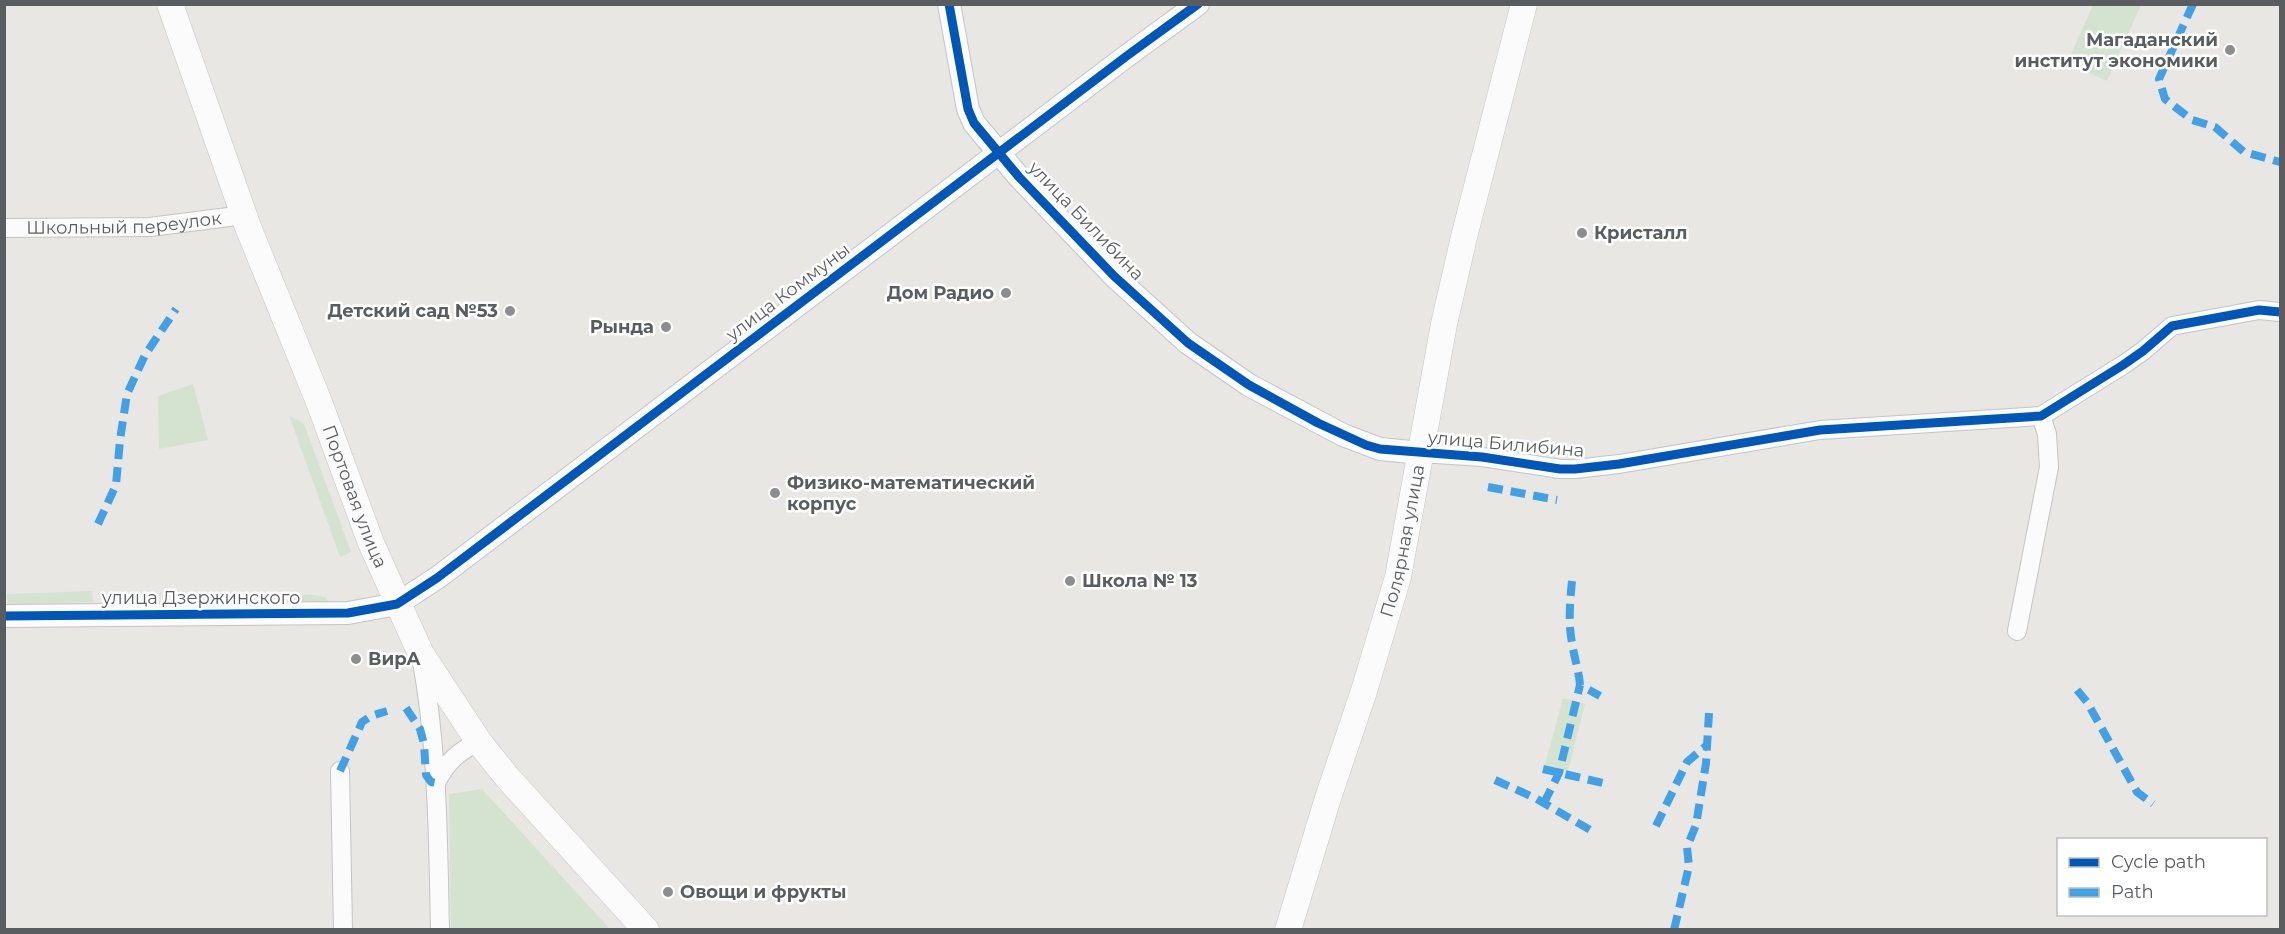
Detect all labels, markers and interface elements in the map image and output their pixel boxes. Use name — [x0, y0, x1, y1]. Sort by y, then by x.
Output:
place label: Магаданский институт экономики — [2014, 29, 2218, 72]
marker: Магаданский институт экономики — [2223, 43, 2237, 57]
street label: улица Билибина — [1023, 156, 1148, 285]
street label: Школьный переулок — [26, 207, 223, 239]
place label: Кристалл — [1594, 222, 1687, 244]
marker: Кристалл — [1575, 226, 1589, 240]
street label: улица Коммуны — [721, 238, 854, 346]
place label: Дом Радио — [887, 282, 994, 304]
marker: Дом Радио — [999, 286, 1013, 300]
place label: Детский сад №53 — [327, 300, 498, 322]
marker: Детский сад №53 — [503, 304, 517, 318]
place label: Рында — [590, 316, 654, 338]
marker: Рында — [659, 320, 673, 334]
street label: Портовая улица — [317, 422, 392, 571]
street label: улица Билибина — [1426, 426, 1585, 462]
street label: Полярная улица — [1376, 463, 1429, 620]
place label: Физико-математический корпус — [787, 472, 1035, 515]
marker: Физико-математический корпус — [768, 486, 782, 500]
place label: Школа № 13 — [1082, 570, 1198, 592]
marker: Школа № 13 — [1063, 574, 1077, 588]
street label: улица Дзержинского — [101, 587, 300, 609]
place label: ВирА — [368, 648, 421, 670]
marker: ВирА — [349, 652, 363, 666]
legend — [2057, 838, 2267, 916]
text: Cycle path — [2111, 851, 2206, 873]
place label: Овощи и фрукты — [680, 881, 846, 903]
text: Path — [2111, 881, 2154, 903]
marker: Овощи и фрукты — [661, 885, 675, 899]

